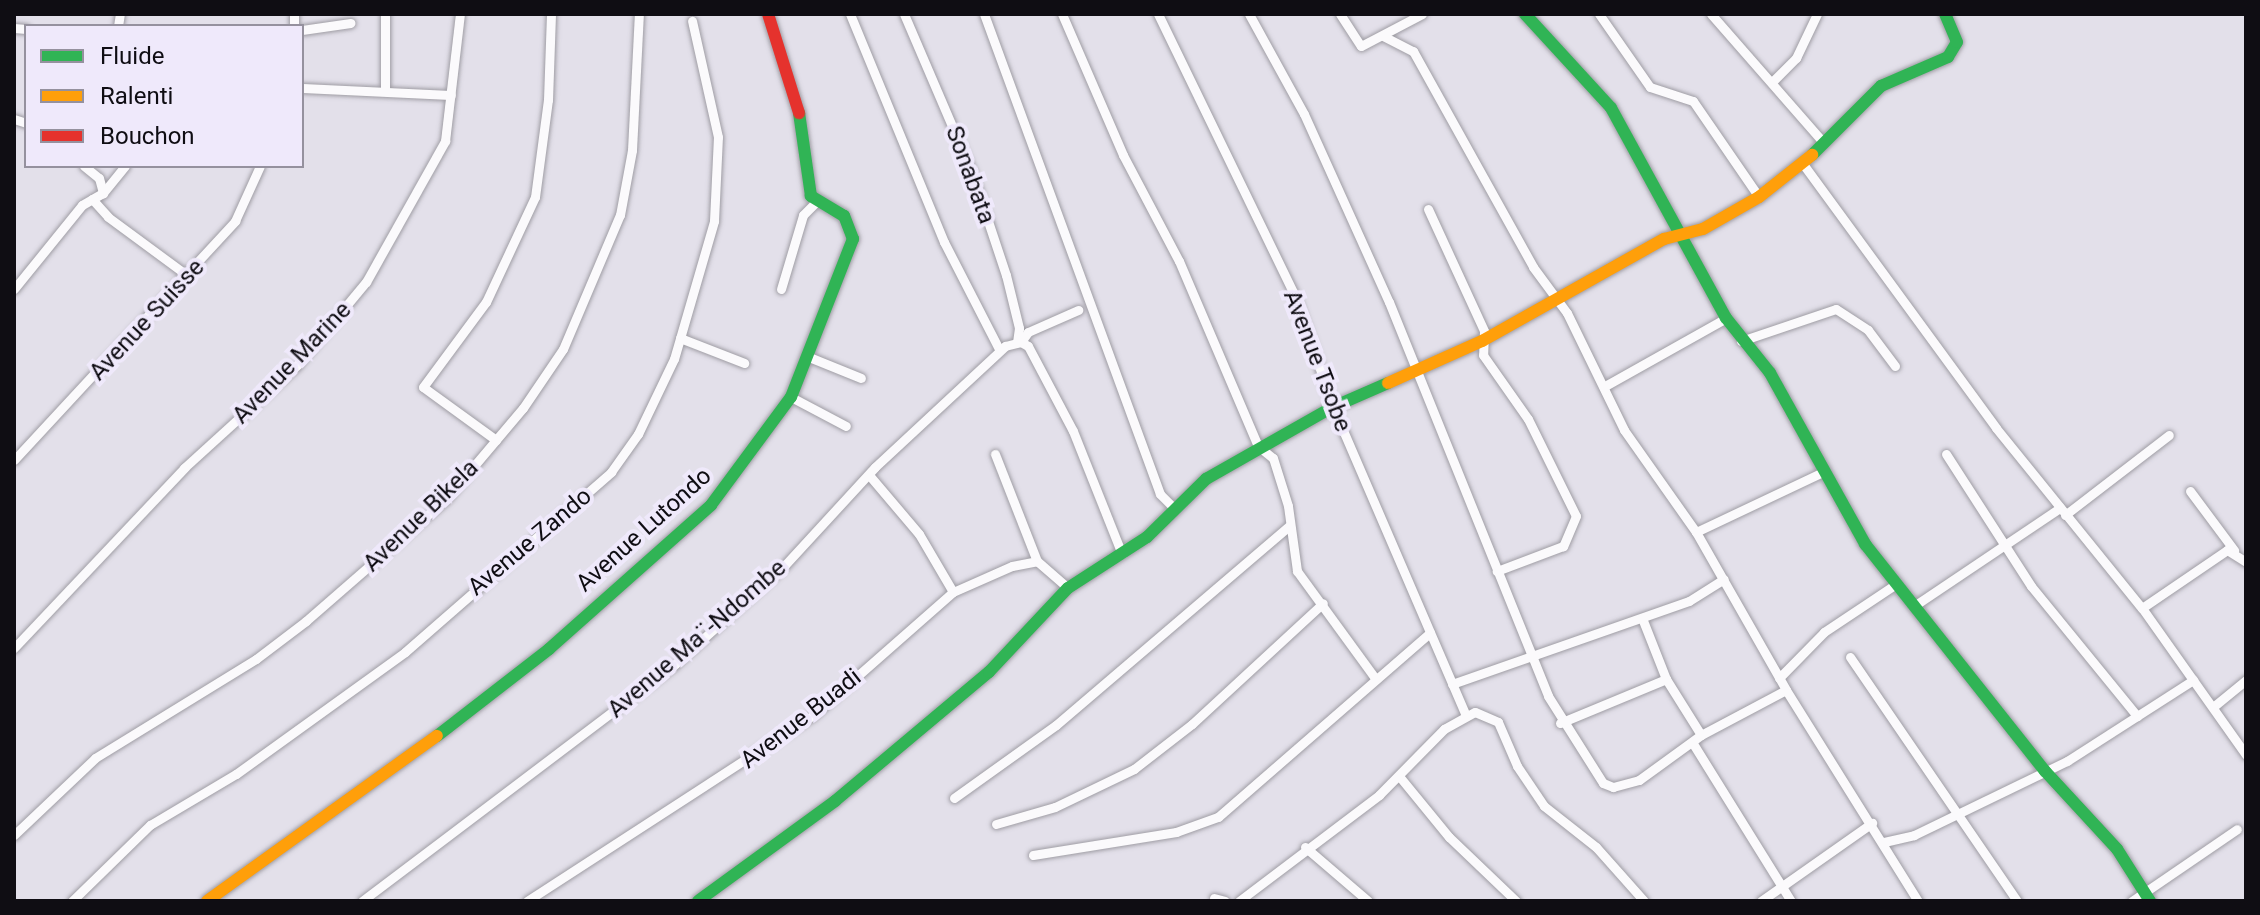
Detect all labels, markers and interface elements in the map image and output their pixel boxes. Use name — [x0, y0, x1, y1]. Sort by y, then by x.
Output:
legend — [24, 24, 304, 168]
text: Fluide — [100, 42, 164, 70]
text: Ralenti — [100, 82, 173, 110]
text: Bouchon — [100, 122, 195, 150]
street label: Sonabata — [939, 122, 1001, 228]
street label: Avenue Suisse — [84, 253, 210, 387]
street label: Avenue Tsobe — [1277, 286, 1357, 436]
street label: Avenue Marine — [227, 296, 357, 430]
street label: Avenue Bikela — [357, 454, 485, 578]
street label: Avenue Lutondo — [571, 462, 717, 598]
street label: Avenue Zando — [462, 482, 598, 602]
street label: Avenue Ma¨-Ndombe — [602, 554, 792, 724]
street label: Avenue Buadi — [735, 663, 867, 775]

